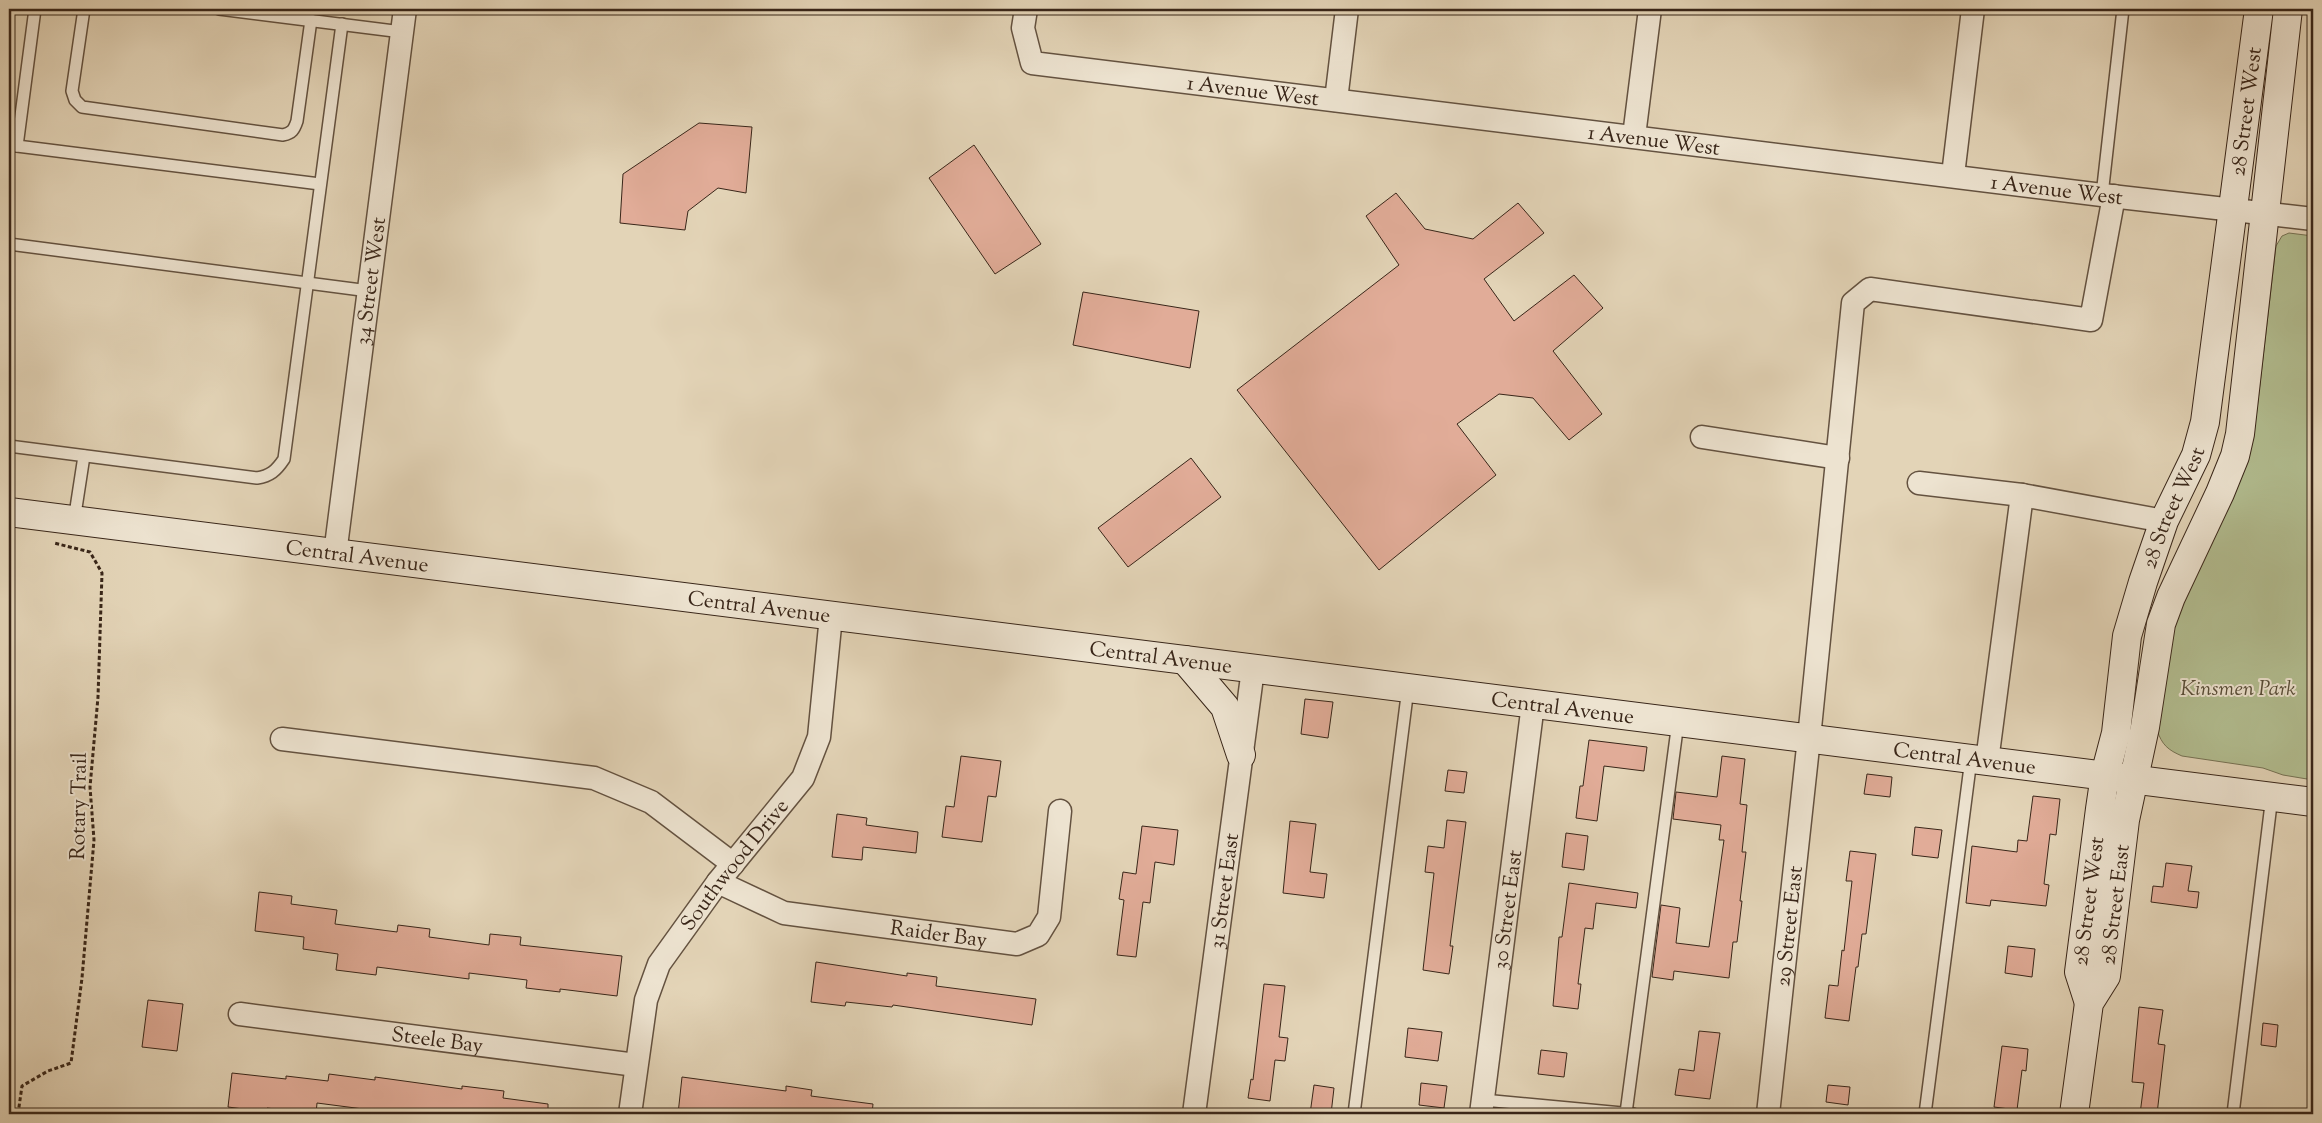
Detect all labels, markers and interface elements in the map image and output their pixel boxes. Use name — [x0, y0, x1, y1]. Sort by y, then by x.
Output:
street label: 28 Street West — [2224, 45, 2271, 178]
street label: 1 Avenue West — [1185, 69, 1320, 115]
street label: 1 Avenue West — [1586, 119, 1721, 165]
street label: 1 Avenue West — [1989, 168, 2124, 214]
street label: 34 Street West — [349, 216, 395, 347]
street label: 28 Street West — [2136, 444, 2214, 573]
street label: Central Avenue — [284, 534, 430, 582]
street label: Central Avenue — [686, 585, 832, 632]
street label: Central Avenue — [1088, 635, 1234, 683]
park label: Kinsmen Park — [2180, 675, 2296, 705]
street label: Central Avenue — [1489, 686, 1636, 733]
street label: Central Avenue — [1891, 736, 2037, 784]
street label: Rotary Trail — [64, 752, 96, 860]
street label: Southwood Drive — [674, 793, 797, 938]
street label: 31 Street East — [1203, 831, 1248, 951]
street label: 28 Street West — [2067, 835, 2113, 968]
street label: 28 Street East — [2094, 843, 2139, 967]
street label: 30 Street East — [1486, 848, 1531, 972]
street label: 29 Street East — [1769, 865, 1812, 988]
street label: Raider Bay — [888, 914, 989, 957]
street label: Steele Bay — [389, 1021, 485, 1062]

